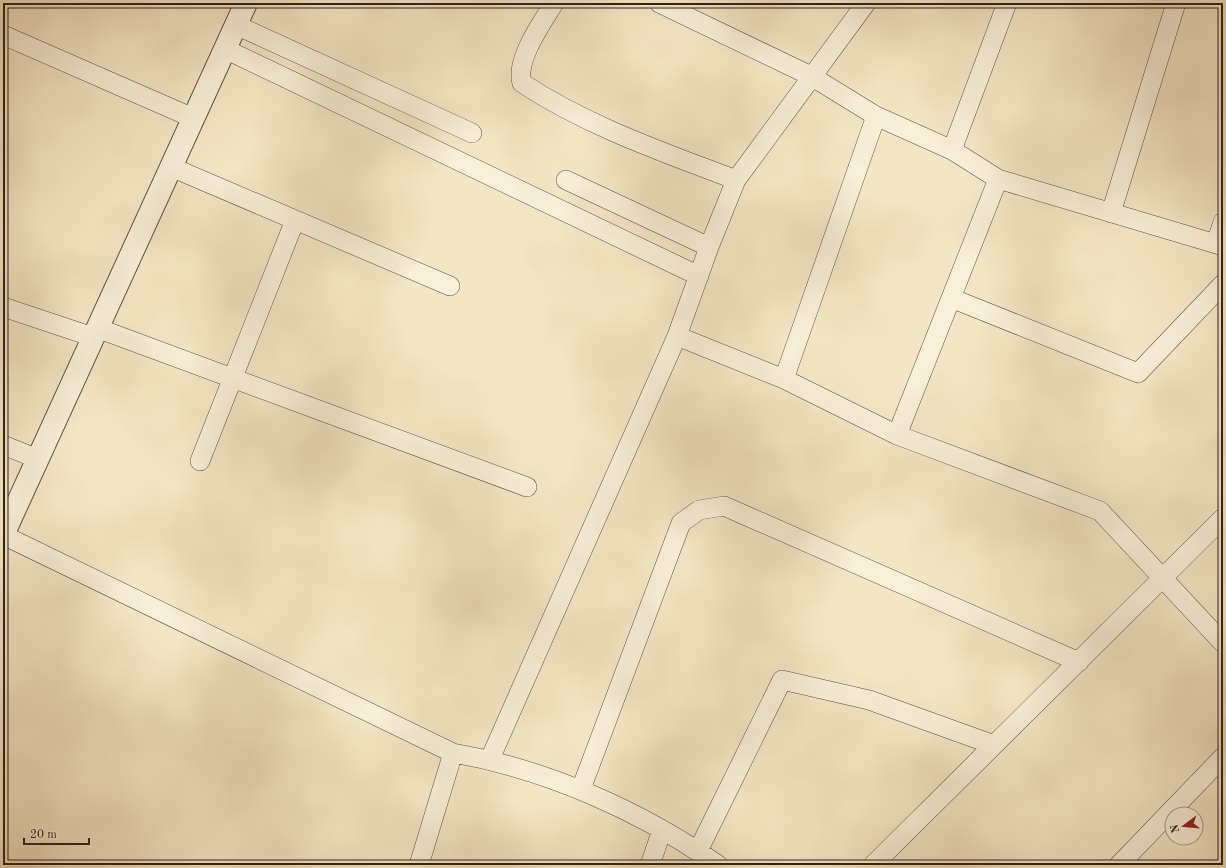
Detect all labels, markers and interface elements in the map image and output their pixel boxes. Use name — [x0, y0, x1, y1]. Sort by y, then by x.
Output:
north arrow — [1164, 806, 1204, 846]
scale bar — [24, 820, 89, 846]
text: N — [1169, 822, 1182, 834]
text: 20 m — [30, 829, 57, 841]

